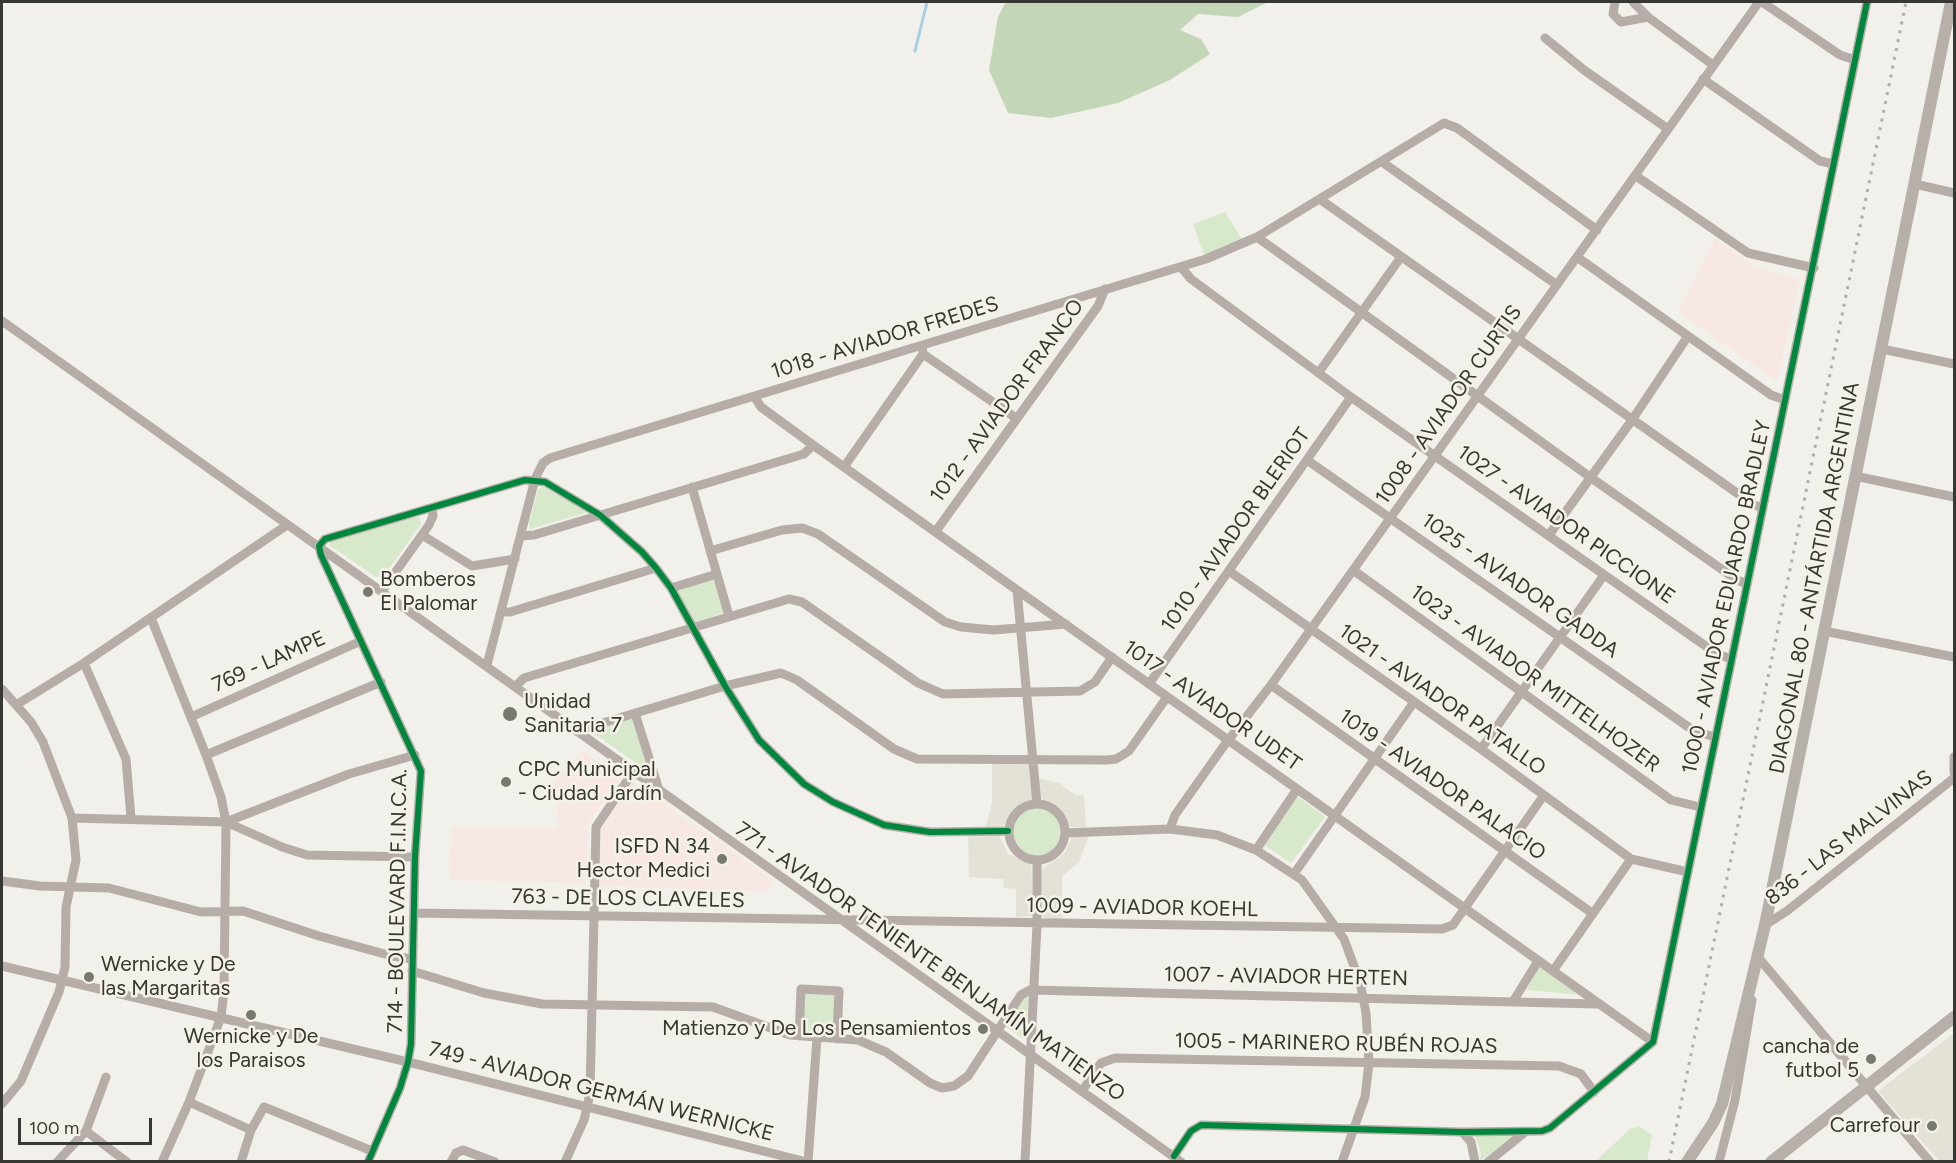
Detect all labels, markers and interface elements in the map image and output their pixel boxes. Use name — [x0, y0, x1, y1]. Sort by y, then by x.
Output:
street label: 1018 - AVIADOR FREDES — [768, 291, 1002, 385]
street label: 1012 - AVIADOR FRANCO — [925, 294, 1089, 508]
street label: 1008 - AVIADOR CURTIS — [1371, 300, 1527, 510]
street label: DIAGONAL 80 - ANTÁRTIDA ARGENTINA — [1765, 380, 1865, 776]
street label: 1000 - AVIADOR EDUARDO BRADLEY — [1677, 418, 1777, 776]
street label: 1010 - AVIADOR BLERIOT — [1156, 423, 1316, 637]
street label: 1027 - AVIADOR PICCIONE — [1452, 440, 1680, 610]
street label: 1025 - AVIADOR GADDA — [1416, 508, 1624, 664]
place label: Bomberos El Palomar — [380, 567, 477, 617]
street label: 1023 - AVIADOR MITTELHOZER — [1405, 580, 1665, 778]
marker: Bomberos El Palomar — [361, 585, 375, 599]
street label: 1021 - AVIADOR PATALLO — [1334, 619, 1550, 781]
street label: 769 - LAMPE — [208, 626, 330, 698]
street label: 1017 - AVIADOR UDET — [1118, 635, 1306, 777]
place label: Unidad Sanitaria 7 — [524, 689, 622, 739]
street label: 1019 - AVIADOR PALACIO — [1334, 704, 1550, 866]
marker: Unidad Sanitaria 7 — [501, 705, 519, 723]
place label: CPC Municipal - Ciudad Jardín — [518, 757, 662, 807]
street label: 836 - LAS MALVINAS — [1760, 765, 1938, 911]
street label: 714 - BOULEVARD F.I.N.C.A. — [383, 768, 413, 1034]
marker: CPC Municipal - Ciudad Jardín — [499, 775, 513, 789]
street label: 771 - AVIADOR TENIENTE BENJAMÍN MATIENZO — [730, 817, 1130, 1107]
place label: ISFD N 34 Hector Medici — [576, 834, 710, 884]
marker: ISFD N 34 Hector Medici — [715, 852, 729, 866]
street label: 763 - DE LOS CLAVELES — [511, 884, 745, 914]
street label: 1009 - AVIADOR KOEHL — [1026, 893, 1258, 923]
place label: Wernicke y De las Margaritas — [101, 952, 236, 1002]
street label: 1007 - AVIADOR HERTEN — [1164, 962, 1408, 992]
marker: Wernicke y De las Margaritas — [82, 970, 96, 984]
marker: Wernicke y De los Paraisos — [244, 1008, 258, 1022]
place label: Matienzo y De Los Pensamientos — [662, 1016, 971, 1042]
marker: Matienzo y De Los Pensamientos — [976, 1022, 990, 1036]
place label: Wernicke y De los Paraisos — [184, 1024, 318, 1074]
street label: 1005 - MARINERO RUBÉN ROJAS — [1174, 1029, 1498, 1059]
place label: cancha de futbol 5 — [1762, 1034, 1859, 1084]
street label: 749 - AVIADOR GERMÁN WERNICKE — [426, 1037, 776, 1147]
marker: cancha de futbol 5 — [1864, 1052, 1878, 1066]
scale bar — [21, 1106, 154, 1144]
place label: Carrefour — [1830, 1113, 1920, 1139]
text: 100 m — [29, 1117, 79, 1139]
marker: Carrefour — [1925, 1119, 1939, 1133]

